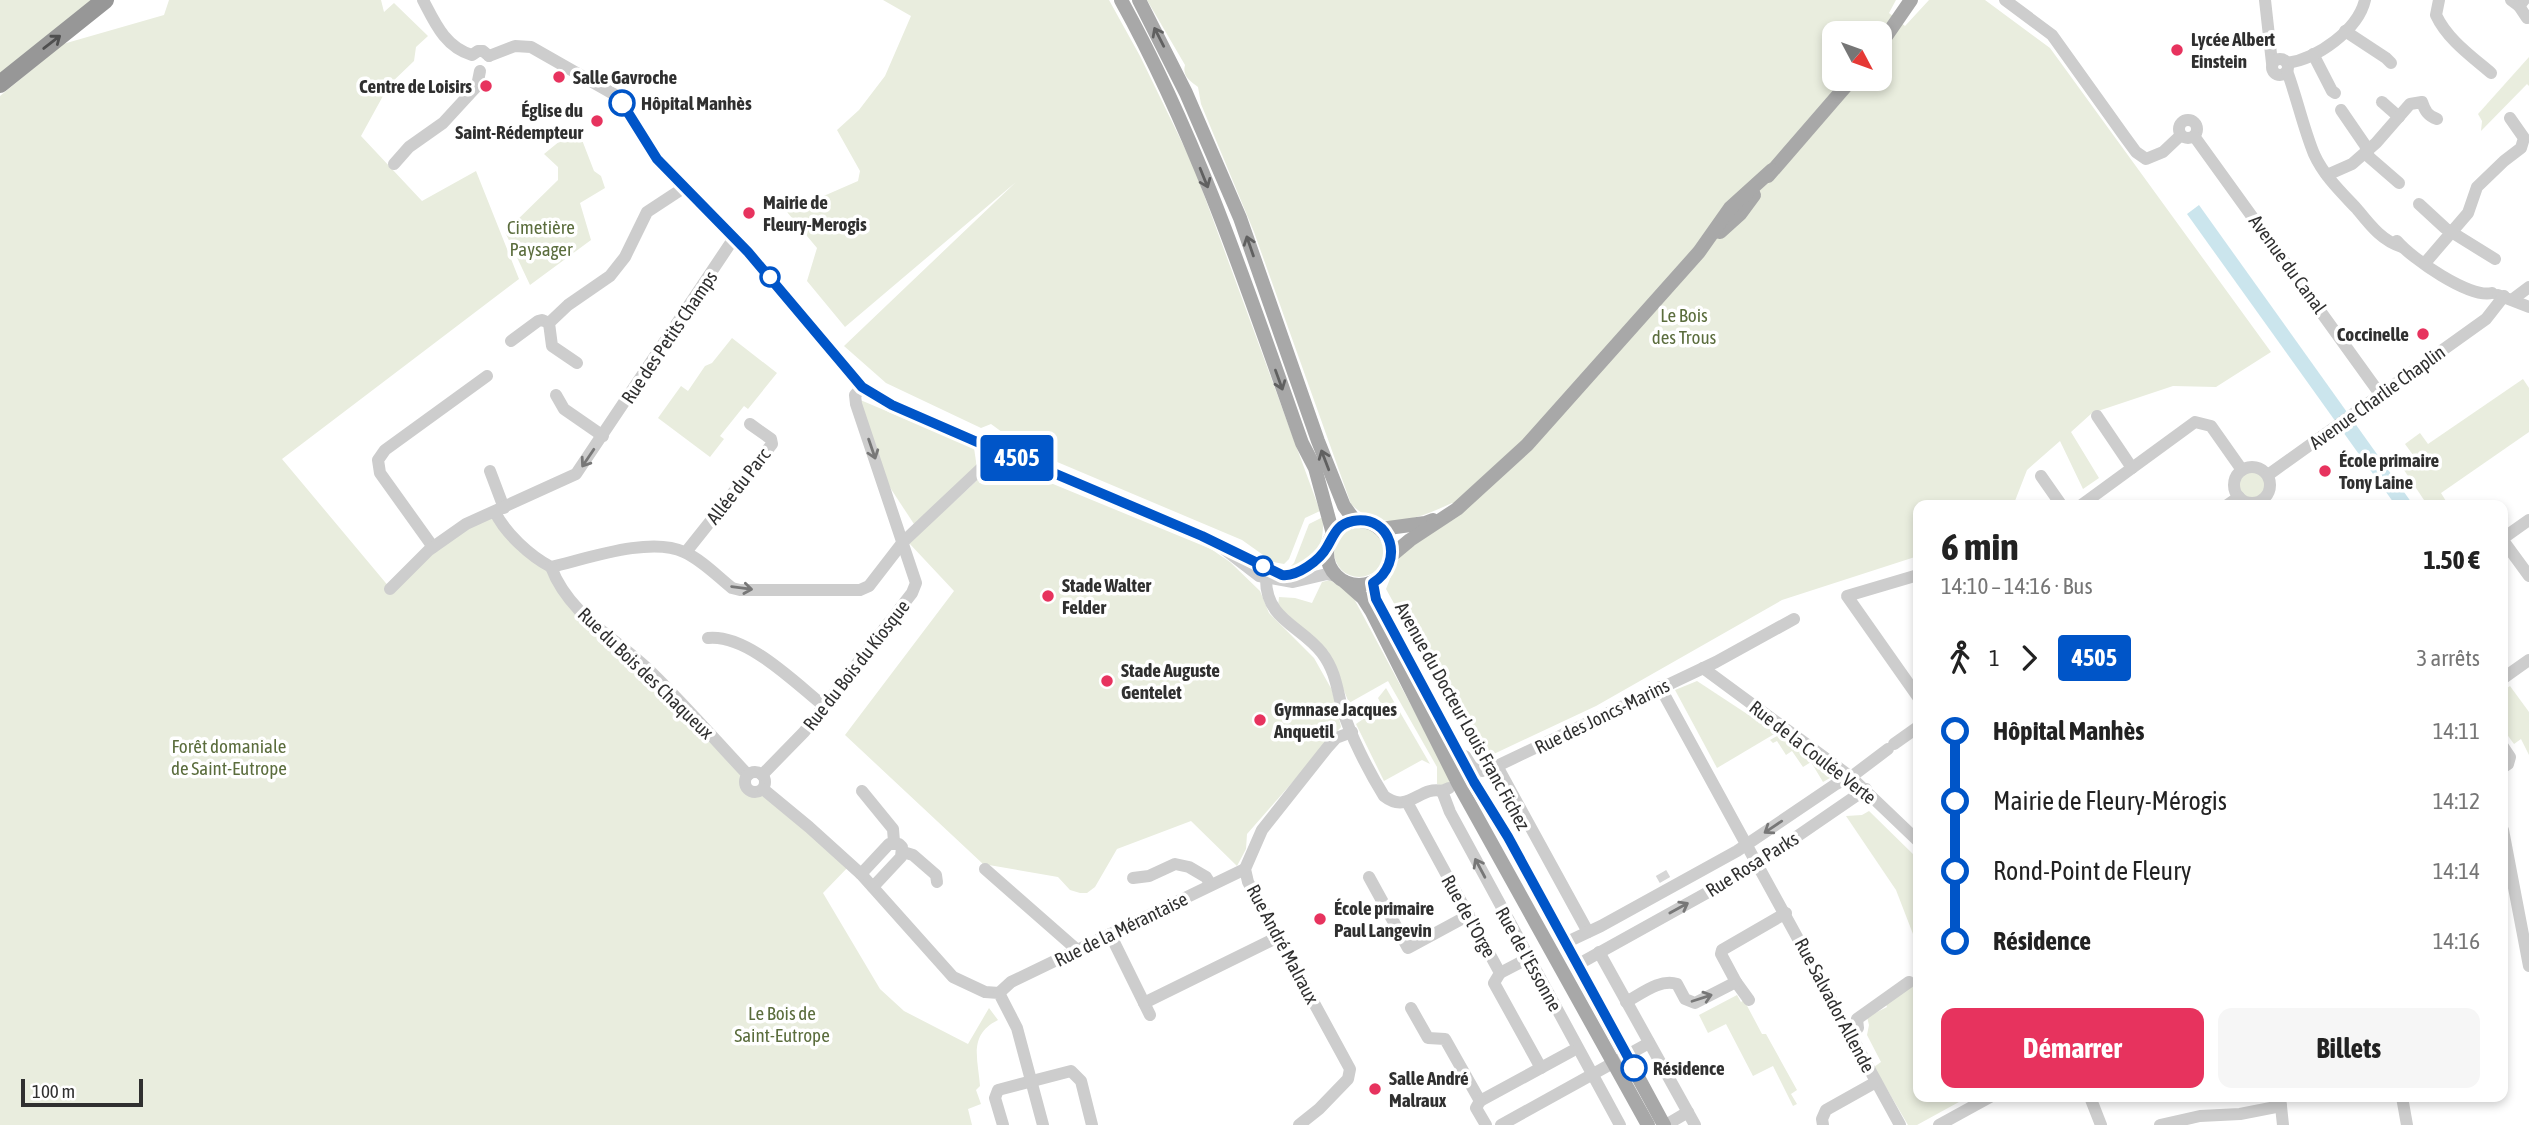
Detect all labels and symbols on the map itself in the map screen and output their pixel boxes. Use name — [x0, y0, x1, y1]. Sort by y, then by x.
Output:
north arrow — [1822, 21, 1892, 91]
one-way arrow — [1151, 27, 1165, 48]
place label: Lycée Albert Einstein — [2191, 28, 2276, 72]
one-way arrow — [43, 34, 61, 50]
marker: Lycée Albert Einstein — [2169, 42, 2185, 58]
place label: Salle Gavroche — [573, 66, 677, 88]
marker: Salle Gavroche — [551, 69, 567, 85]
place label: Centre de Loisirs — [359, 75, 472, 97]
marker: Centre de Loisirs — [478, 78, 494, 94]
marker: Hôpital Manhès — [609, 90, 635, 116]
place label: Hôpital Manhès — [641, 92, 752, 114]
place label: Église du Saint-Rédempteur — [455, 99, 583, 143]
marker: Église du Saint-Rédempteur — [589, 113, 605, 129]
one-way arrow — [1198, 166, 1211, 188]
place label: Mairie de Fleury-Merogis — [763, 191, 867, 235]
marker: Mairie de Fleury-Merogis — [741, 205, 757, 221]
street label: Avenue du Canal — [2245, 210, 2331, 318]
park label: Cimetière Paysager — [507, 216, 575, 260]
one-way arrow — [1243, 235, 1255, 257]
street label: Rue des Petits Champs — [616, 266, 722, 407]
unlabelled marker — [760, 267, 780, 287]
park label: Le Bois des Trous — [1652, 304, 1717, 348]
place label: Coccinelle — [2337, 323, 2409, 345]
marker: Coccinelle — [2415, 326, 2431, 342]
street label: Avenue Charlie Chaplin — [2305, 340, 2449, 454]
one-way arrow — [1274, 368, 1286, 390]
line badge: 4505 — [968, 435, 1066, 481]
one-way arrow — [867, 438, 879, 460]
street label: Allée du Parc — [702, 443, 775, 528]
one-way arrow — [581, 447, 595, 467]
place label: École primaire Tony Laine — [2339, 449, 2440, 493]
one-way arrow — [1318, 450, 1331, 472]
marker: École primaire Tony Laine — [2317, 463, 2333, 479]
unlabelled marker — [1253, 556, 1273, 576]
place label: Stade Walter Felder — [1062, 574, 1152, 618]
one-way arrow — [730, 582, 753, 595]
marker: Stade Walter Felder — [1040, 588, 1056, 604]
street label: Rue du Bois du Kiosque — [798, 595, 914, 735]
street label: Avenue du Docteur Louis Franc Fichez — [1391, 598, 1535, 834]
street label: Rue du Bois des Chaqueux — [574, 603, 718, 743]
place label: Stade Auguste Gentelet — [1121, 659, 1220, 703]
marker: Stade Auguste Gentelet — [1099, 673, 1115, 689]
street label: Rue des Joncs-Marins — [1531, 674, 1673, 758]
street label: Rue de la Coulée Verte — [1745, 696, 1881, 808]
place label: Gymnase Jacques Anquetil — [1273, 698, 1397, 742]
marker: Gymnase Jacques Anquetil — [1252, 712, 1268, 728]
park label: Forêt domaniale de Saint-Eutrope — [171, 735, 287, 779]
one-way arrow — [1764, 820, 1783, 834]
street label: Rue Rosa Parks — [1702, 827, 1803, 901]
one-way arrow — [1473, 858, 1486, 879]
street label: Rue de l'Orge — [1437, 871, 1501, 961]
street label: Rue André Malraux — [1242, 881, 1324, 1008]
street label: Rue de la Mérantaise — [1051, 887, 1191, 971]
place label: École primaire Paul Langevin — [1334, 897, 1435, 941]
one-way arrow — [1669, 901, 1689, 915]
street label: Rue de l'Essonne — [1491, 903, 1567, 1015]
marker: École primaire Paul Langevin — [1312, 911, 1328, 927]
street label: Rue Salvador Allende — [1790, 934, 1880, 1076]
one-way arrow — [1691, 991, 1713, 1003]
park label: Le Bois de Saint-Eutrope — [734, 1002, 830, 1046]
marker: Résidence — [1621, 1055, 1647, 1081]
place label: Résidence — [1653, 1057, 1725, 1079]
place label: Salle André Malraux — [1389, 1067, 1469, 1111]
scale bar — [21, 1076, 144, 1108]
marker: Salle André Malraux — [1367, 1081, 1383, 1097]

